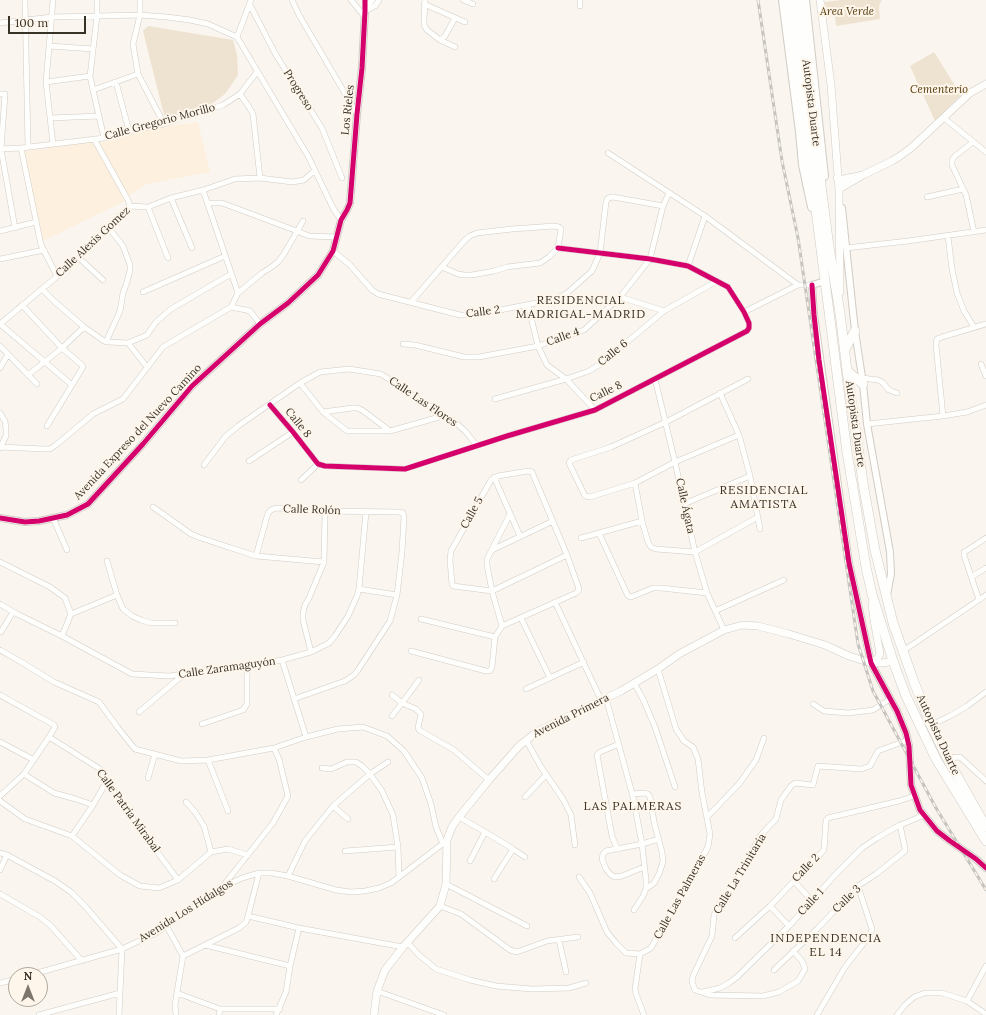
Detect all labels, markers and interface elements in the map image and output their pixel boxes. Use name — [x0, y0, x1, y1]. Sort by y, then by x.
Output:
park label: Area Verde — [820, 5, 874, 19]
scale bar — [10, 8, 88, 34]
text: 100 m — [15, 15, 48, 30]
street label: Autopista Duarte — [799, 59, 823, 147]
street label: Progreso — [280, 67, 316, 113]
park label: Cementerio — [910, 83, 968, 97]
street label: Los Rieles — [339, 84, 357, 136]
street label: Calle Gregorio Morillo — [103, 101, 217, 143]
street label: Calle Alexis Gomez — [53, 204, 133, 280]
district label: RESIDENCIAL MADRIGAL-MADRID — [516, 294, 646, 322]
street label: Calle 2 — [465, 303, 501, 321]
street label: Calle 4 — [545, 325, 581, 349]
street label: Calle 6 — [595, 337, 631, 369]
street label: Avenida Expreso del Nuevo Camino — [71, 361, 205, 503]
street label: Calle Las Flores — [386, 374, 460, 430]
street label: Calle 8 — [588, 379, 624, 405]
street label: Autopista Duarte — [842, 380, 868, 468]
street label: Calle 8 — [282, 405, 314, 441]
street label: Calle Ágata — [673, 477, 697, 535]
district label: RESIDENCIAL AMATISTA — [719, 484, 809, 512]
street label: Calle 5 — [458, 495, 486, 531]
street label: Calle Rolón — [283, 502, 341, 518]
street label: Calle Zaramaguyón — [178, 655, 276, 681]
street label: Avenida Primera — [531, 691, 611, 741]
street label: Autopista Duarte — [914, 693, 962, 777]
street label: Calle Patria Mirabal — [93, 767, 163, 855]
district label: LAS PALMERAS — [584, 800, 682, 814]
street label: Calle La Trinitaria — [711, 831, 769, 917]
street label: Calle 2 — [789, 851, 823, 885]
street label: Calle Las Palmeras — [651, 852, 709, 942]
street label: Avenida Los Hidalgos — [137, 877, 235, 945]
street label: Calle 3 — [830, 882, 864, 916]
street label: Calle 1 — [795, 886, 827, 918]
district label: INDEPENDENCIA EL 14 — [770, 932, 882, 960]
north arrow — [8, 967, 48, 1007]
text: N — [24, 969, 32, 983]

